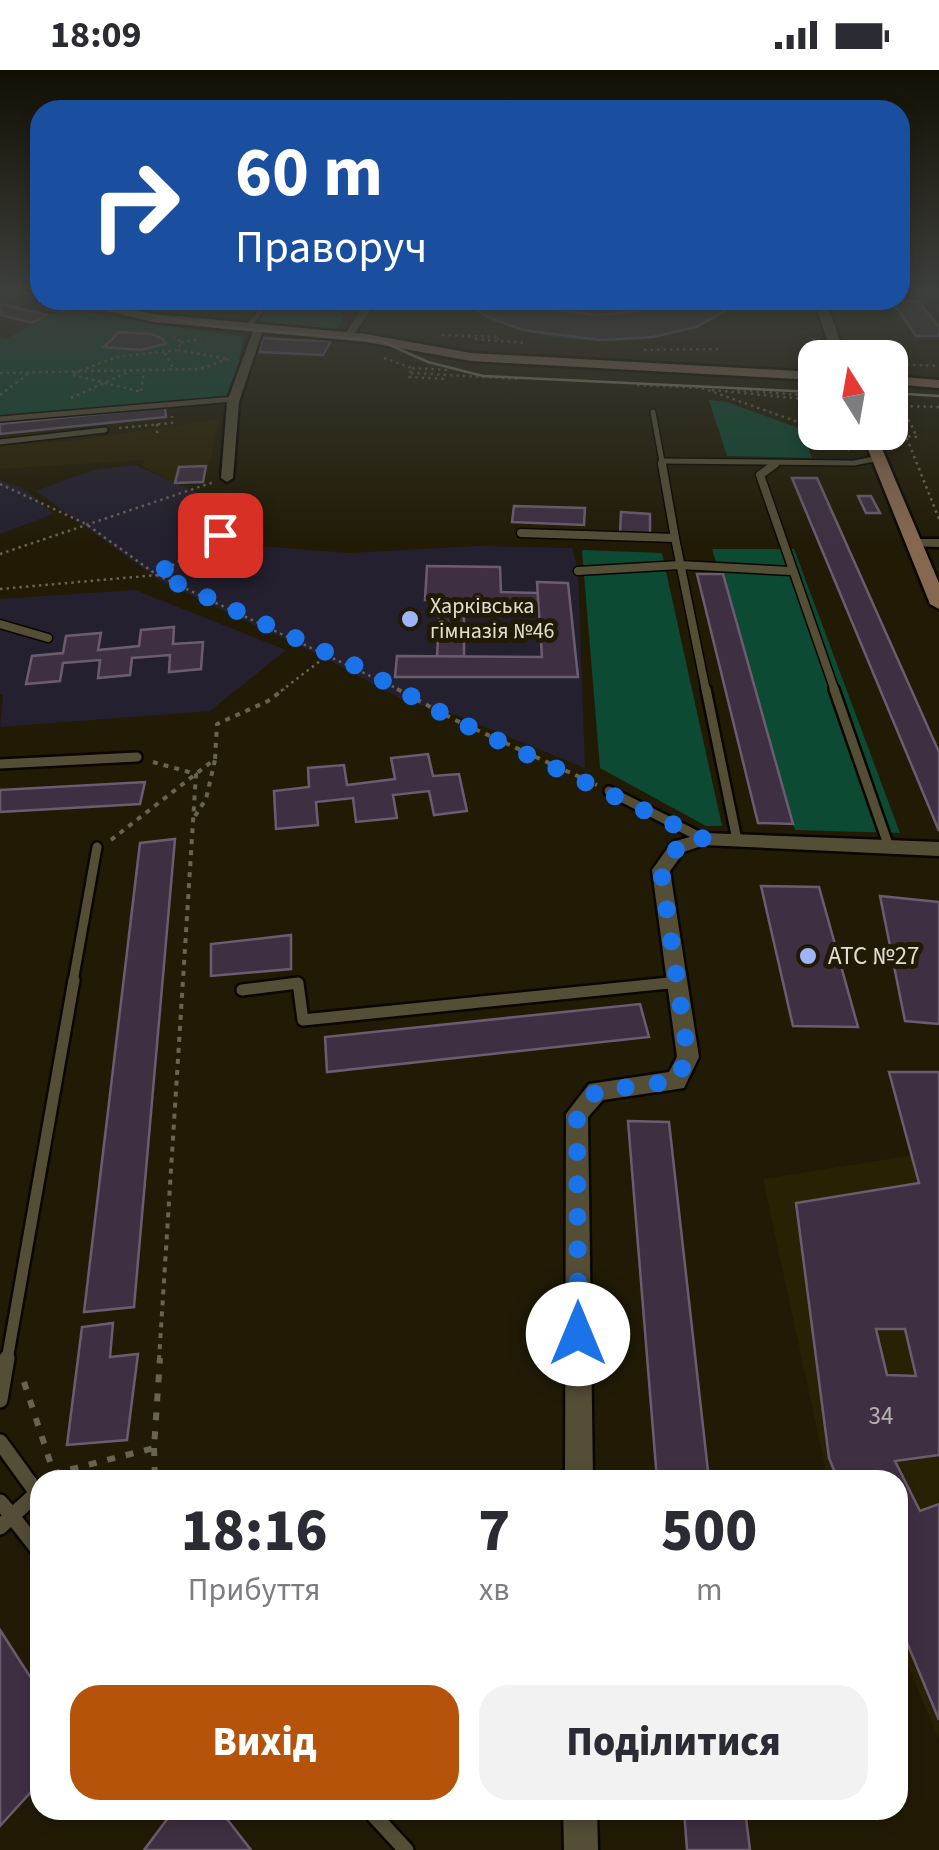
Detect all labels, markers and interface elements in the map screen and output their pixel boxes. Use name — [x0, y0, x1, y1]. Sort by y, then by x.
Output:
text: 18:09 — [50, 8, 142, 62]
text: 60 m — [235, 123, 383, 223]
icon: right — [70, 140, 200, 270]
text: Праворуч — [235, 216, 427, 280]
north arrow — [798, 340, 908, 450]
map controls — [798, 340, 908, 450]
pin — [178, 493, 263, 578]
icon: arrive — [193, 508, 248, 563]
place label: Харківська гімназія №46 — [430, 590, 555, 647]
marker: Харківська гімназія №46 — [399, 608, 421, 630]
place label: АТС №27 — [828, 938, 920, 974]
marker: АТС №27 — [797, 945, 819, 967]
position arrow — [526, 1282, 630, 1386]
house number: 34 — [869, 1398, 893, 1434]
text: 18:16 — [181, 1489, 328, 1574]
text: 7 — [478, 1489, 510, 1574]
text: 500 — [661, 1489, 757, 1574]
text: Прибуття — [188, 1567, 321, 1613]
text: хв — [479, 1567, 510, 1613]
text: m — [696, 1567, 722, 1613]
button: Вихід — [70, 1685, 459, 1800]
button: Поділитися — [479, 1685, 868, 1800]

